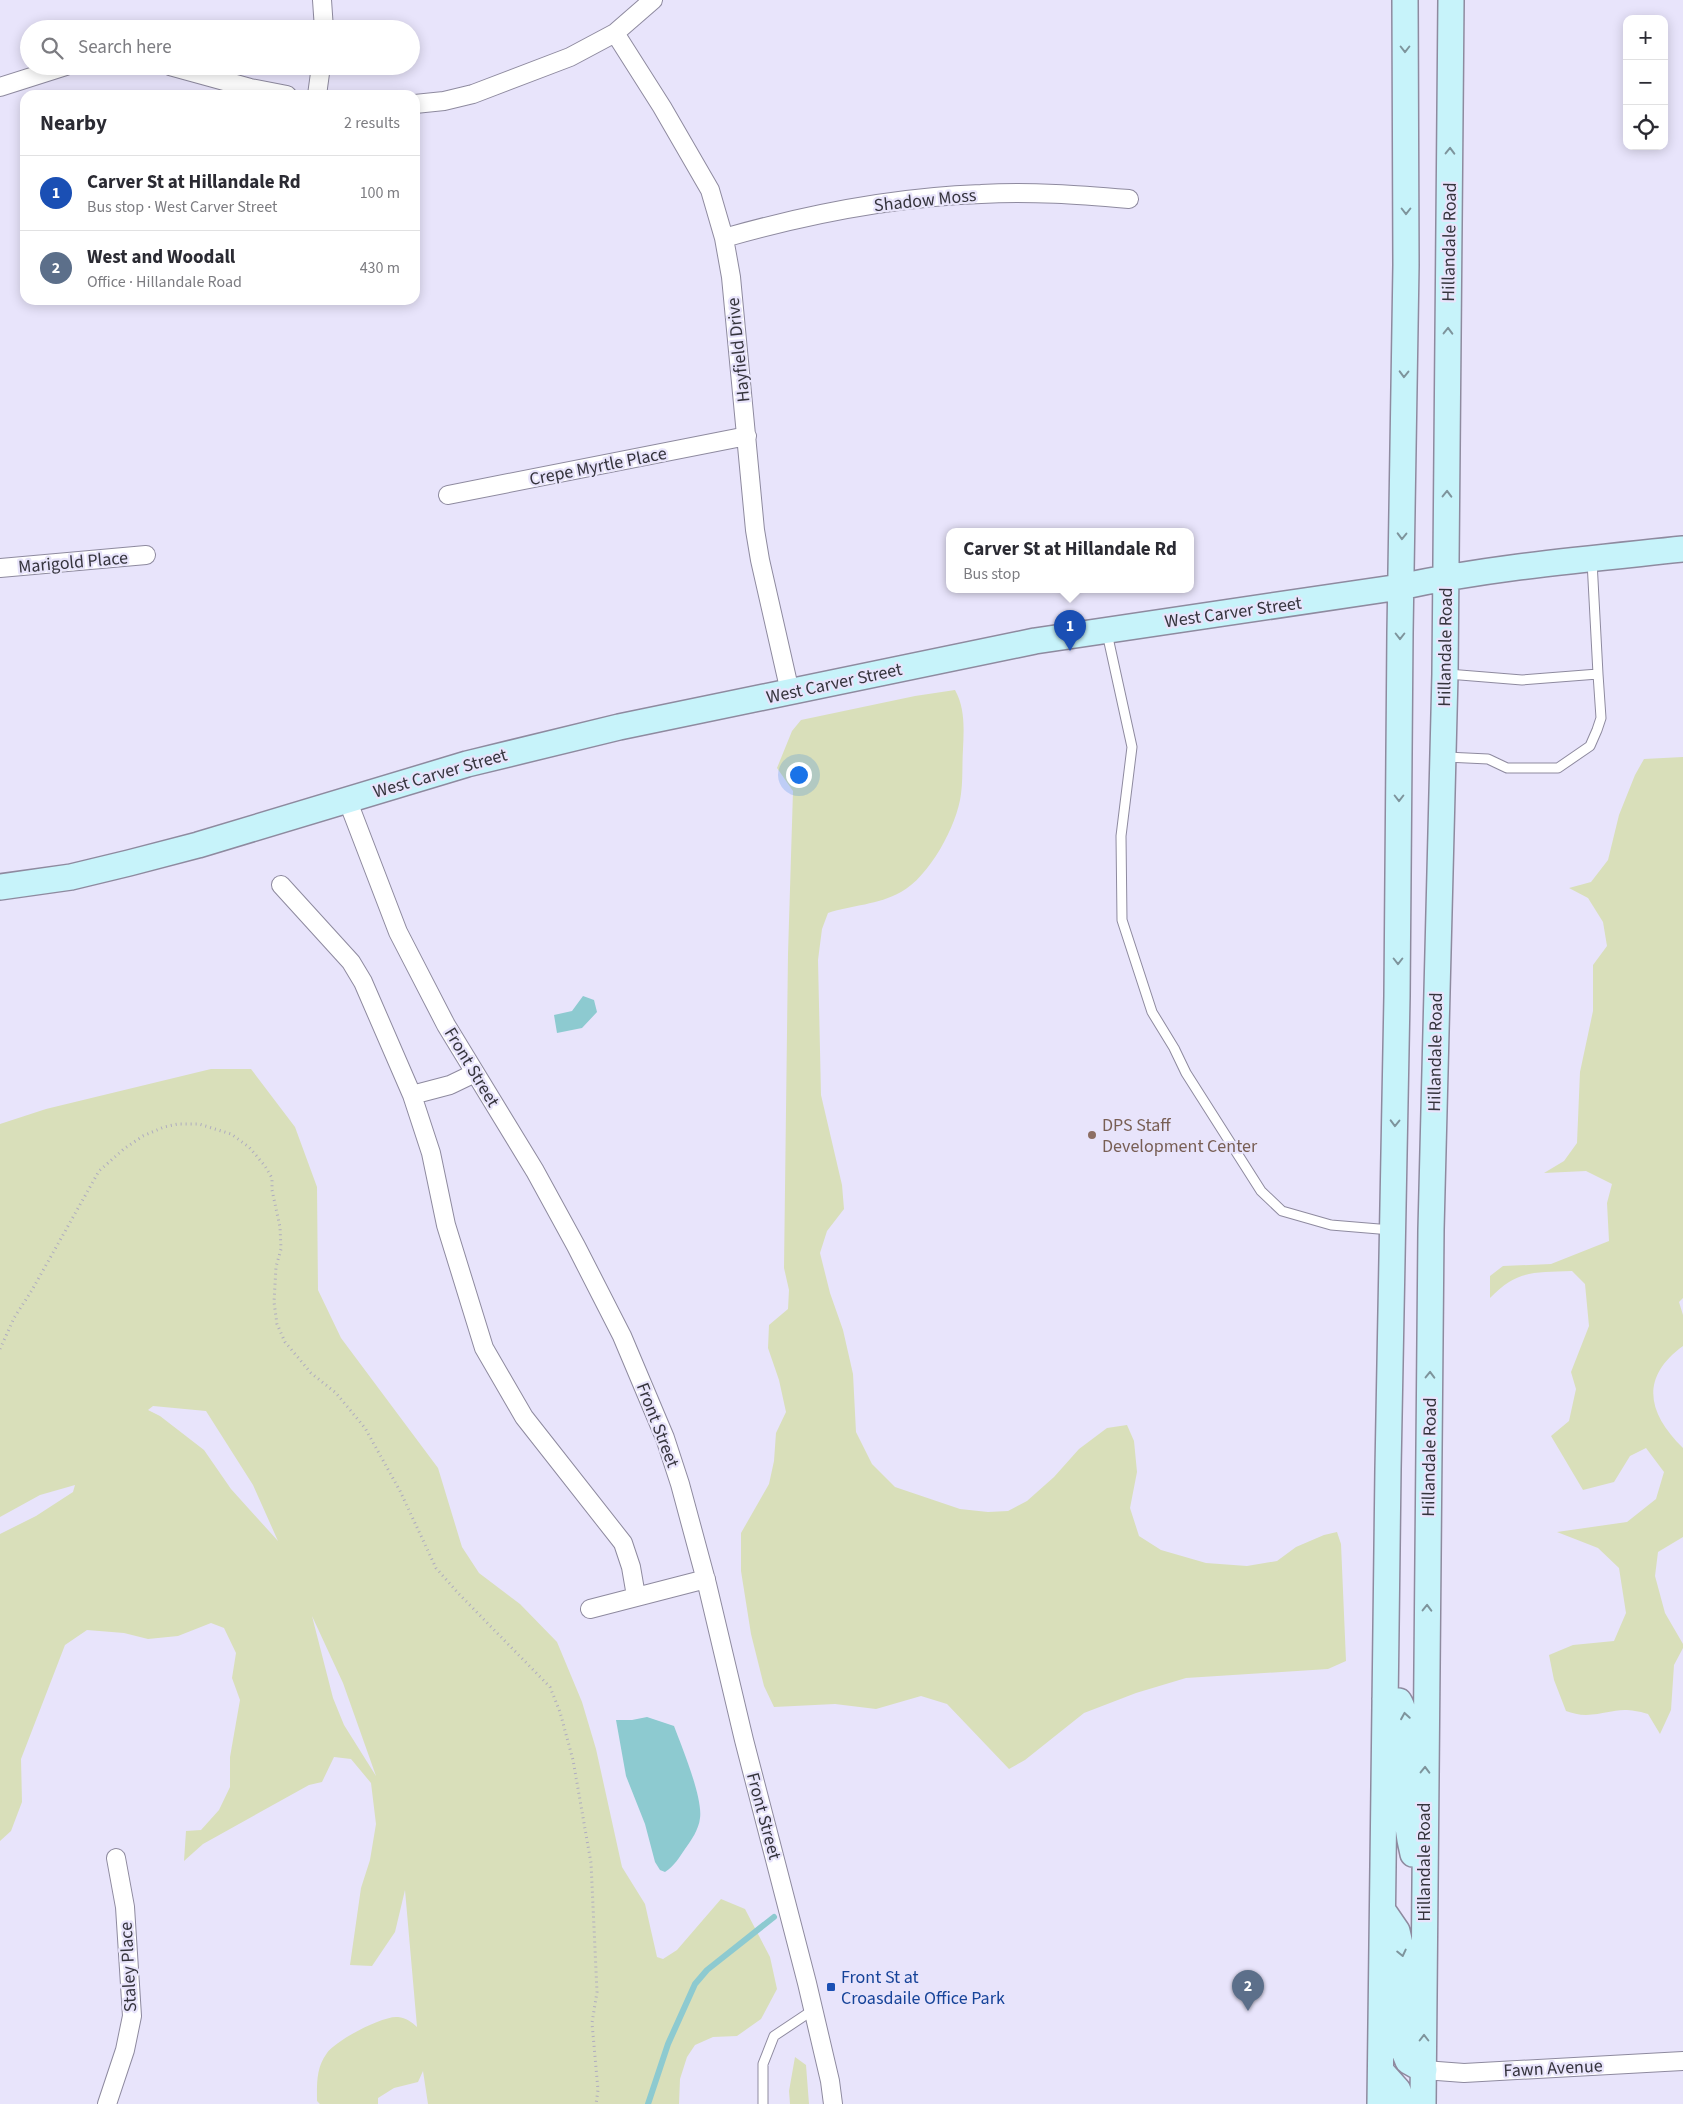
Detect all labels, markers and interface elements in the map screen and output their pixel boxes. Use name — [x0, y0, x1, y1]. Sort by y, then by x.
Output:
map controls — [1623, 15, 1668, 150]
button: + — [1623, 15, 1668, 60]
search box — [20, 20, 420, 75]
icon: search — [38, 34, 66, 62]
text: Search here — [78, 34, 172, 61]
one-way arrow — [1400, 45, 1411, 53]
button: − — [1623, 60, 1668, 105]
button: locate — [1623, 105, 1668, 150]
text: Nearby — [40, 108, 107, 138]
text: 2 results — [344, 112, 400, 134]
one-way arrow — [1445, 147, 1455, 154]
text: Carver St at Hillandale Rd — [87, 169, 301, 196]
text: 1 — [52, 182, 60, 204]
text: 100 m — [360, 182, 400, 204]
street label: Hillandale Road — [1436, 182, 1463, 302]
street label: Shadow Moss — [873, 183, 977, 218]
text: Bus stop · West Carver Street — [87, 196, 277, 218]
one-way arrow — [1401, 208, 1411, 215]
text: West and Woodall — [87, 244, 235, 271]
text: 2 — [52, 257, 60, 279]
text: 430 m — [360, 257, 400, 279]
text: Office · Hillandale Road — [87, 271, 242, 293]
street label: Hayfield Drive — [721, 296, 756, 403]
one-way arrow — [1443, 327, 1453, 334]
one-way arrow — [1399, 370, 1409, 378]
street label: Crepe Myrtle Place — [527, 441, 669, 492]
one-way arrow — [1442, 489, 1452, 497]
popup — [946, 528, 1194, 593]
one-way arrow — [1397, 532, 1407, 540]
text: Carver St at Hillandale Rd — [963, 536, 1177, 563]
street label: Marigold Place — [17, 545, 129, 580]
text: Bus stop — [963, 563, 1020, 585]
street label: Hillandale Road — [1432, 587, 1459, 707]
street label: West Carver Street — [1163, 590, 1303, 634]
pin: 1 — [1054, 610, 1086, 651]
one-way arrow — [1395, 632, 1405, 640]
street label: West Carver Street — [764, 657, 904, 710]
street label: West Carver Street — [370, 742, 510, 805]
your location — [786, 762, 812, 788]
one-way arrow — [1393, 795, 1404, 803]
one-way arrow — [1392, 957, 1403, 965]
street label: Hillandale Road — [1422, 992, 1449, 1112]
street label: Front Street — [438, 1023, 505, 1112]
place label: DPS Staff Development Center — [1102, 1113, 1258, 1159]
one-way arrow — [1389, 1120, 1400, 1128]
marker: DPS Staff Development Center — [1086, 1129, 1098, 1141]
one-way arrow — [1425, 1371, 1435, 1379]
street label: Front Street — [630, 1379, 685, 1471]
street label: Hillandale Road — [1416, 1397, 1443, 1517]
one-way arrow — [1422, 1604, 1432, 1612]
one-way arrow — [1400, 1712, 1410, 1721]
one-way arrow — [1420, 1766, 1430, 1774]
street label: Front Street — [740, 1770, 787, 1862]
street label: Hillandale Road — [1412, 1802, 1437, 1922]
street label: Staley Place — [114, 1921, 143, 2013]
one-way arrow — [1396, 1949, 1407, 1958]
place label: Front St at Croasdaile Office Park — [841, 1965, 1005, 2011]
pin: 2 — [1232, 1970, 1264, 2011]
marker: Front St at Croasdaile Office Park — [825, 1981, 837, 1993]
one-way arrow — [1419, 2034, 1429, 2042]
street label: Fawn Avenue — [1503, 2053, 1603, 2084]

